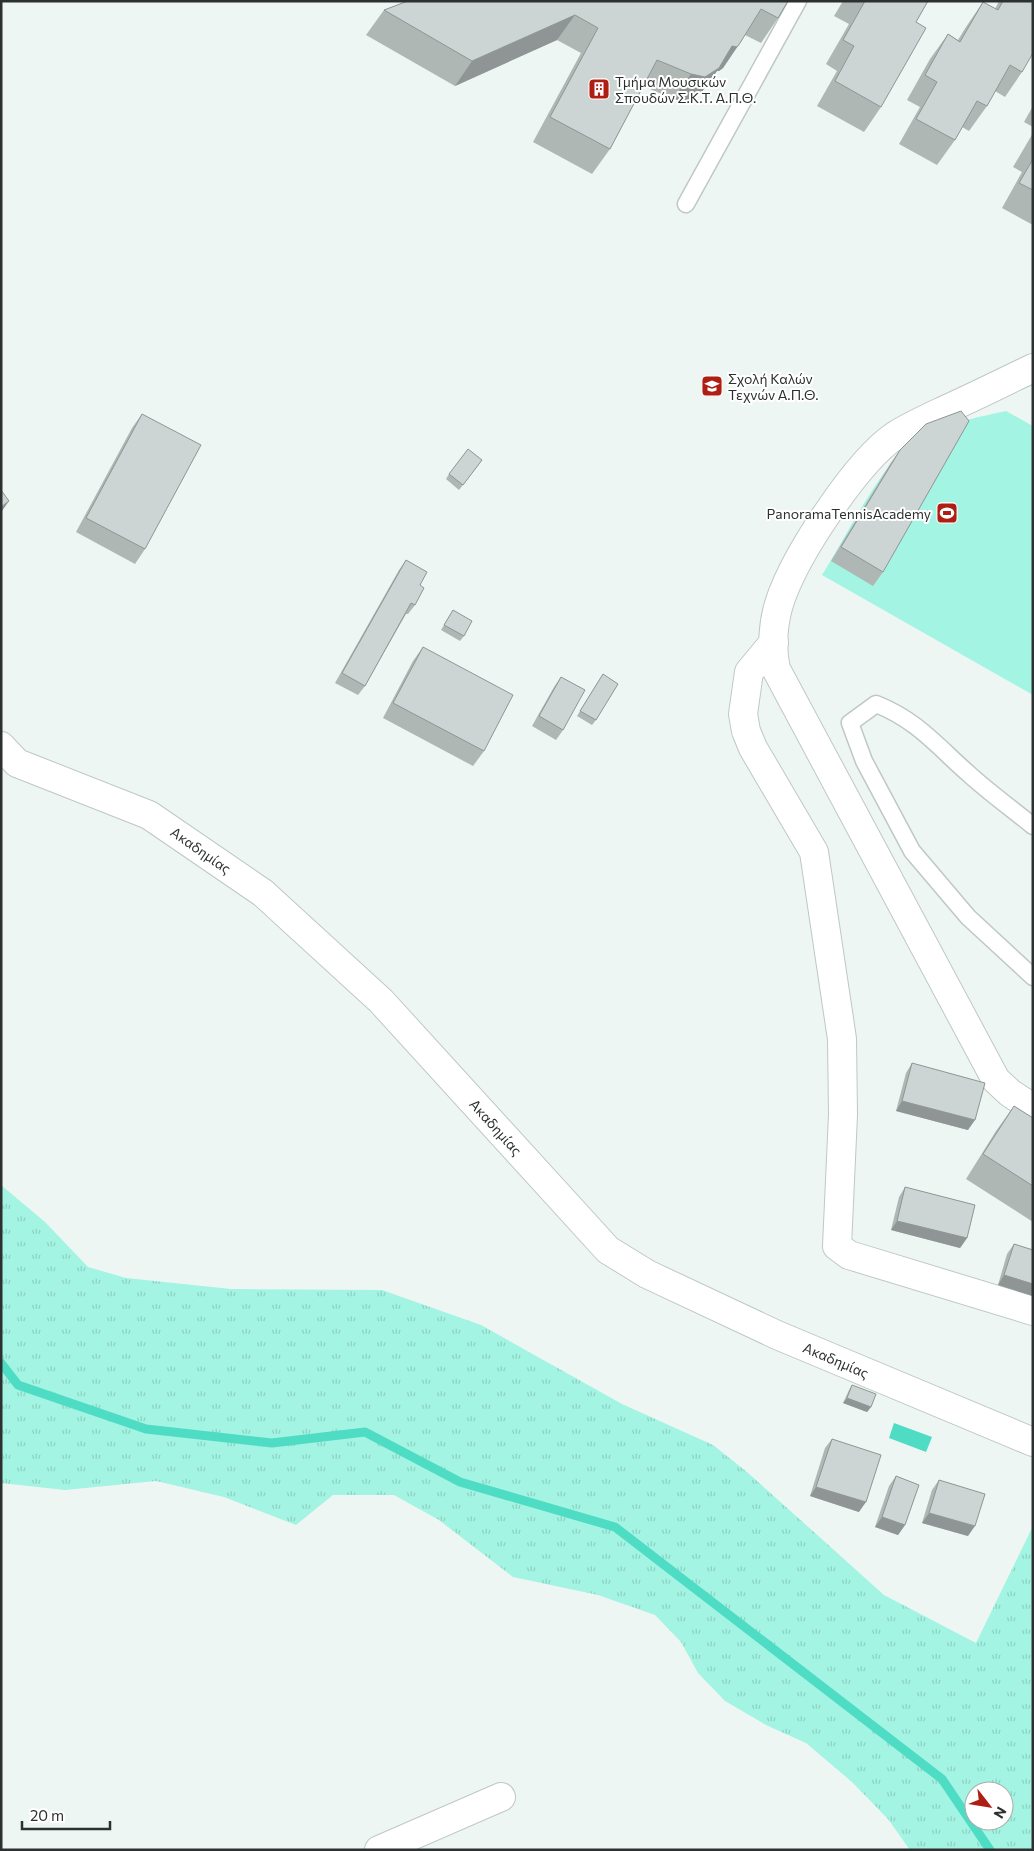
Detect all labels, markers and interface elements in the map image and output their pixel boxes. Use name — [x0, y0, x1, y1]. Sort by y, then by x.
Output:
place label: Τμήμα Μουσικών Σπουδών Σ.Κ.Τ. Α.Π.Θ. — [615, 73, 756, 106]
building icon: Τμήμα Μουσικών Σπουδών Σ.Κ.Τ. Α.Π.Θ. — [587, 77, 611, 101]
place label: Σχολή Καλών Τεχνών Α.Π.Θ. — [728, 370, 818, 403]
school or university icon: Σχολή Καλών Τεχνών Α.Π.Θ. — [700, 374, 724, 398]
sports icon: PanoramaTennisAcademy — [935, 501, 959, 525]
place label: PanoramaTennisAcademy — [767, 505, 931, 522]
street label: Ακαδημίας — [168, 823, 234, 877]
street label: Ακαδημίας — [466, 1095, 526, 1159]
street label: Ακαδημίας — [801, 1339, 871, 1381]
north arrow — [964, 1781, 1014, 1831]
scale bar — [22, 1798, 110, 1830]
text: N — [991, 1804, 1011, 1822]
text: 20 m — [30, 1806, 64, 1824]

